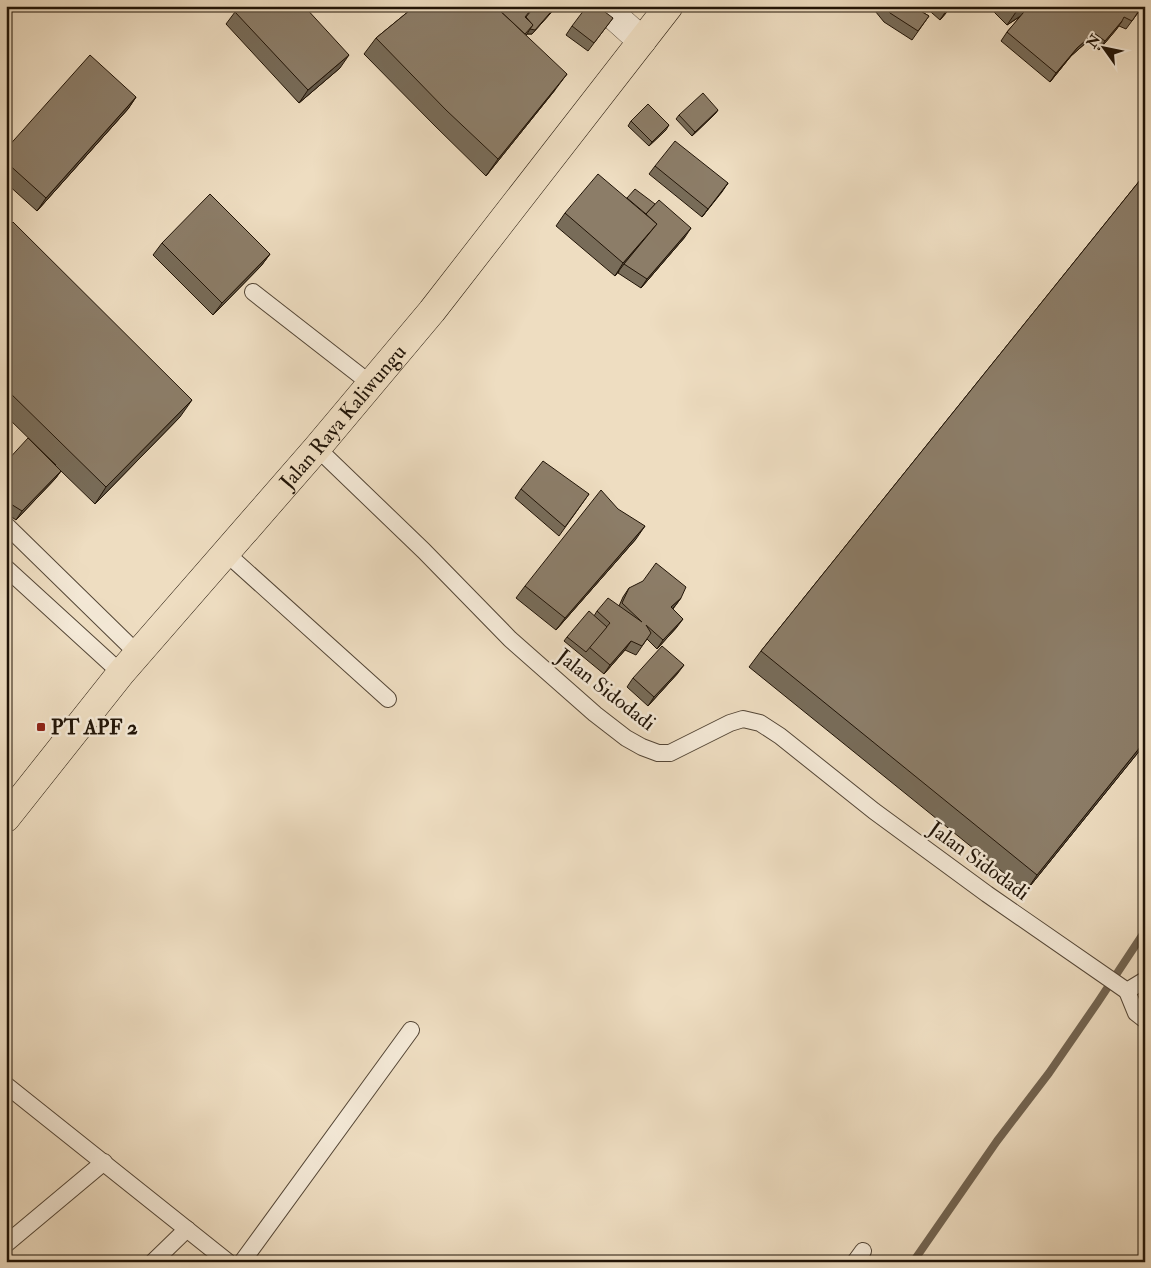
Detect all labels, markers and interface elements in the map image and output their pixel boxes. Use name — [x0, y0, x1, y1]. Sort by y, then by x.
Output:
north arrow — [1078, 22, 1128, 72]
text: N — [1082, 31, 1104, 52]
street label: Jalan Raya Kaliwungu — [273, 339, 412, 496]
street label: Jalan Sidodadi — [550, 642, 661, 737]
place label: PT APF 2 — [51, 714, 138, 741]
marker: PT APF 2 — [35, 721, 47, 733]
street label: Jalan Sidodadi — [922, 815, 1035, 907]

